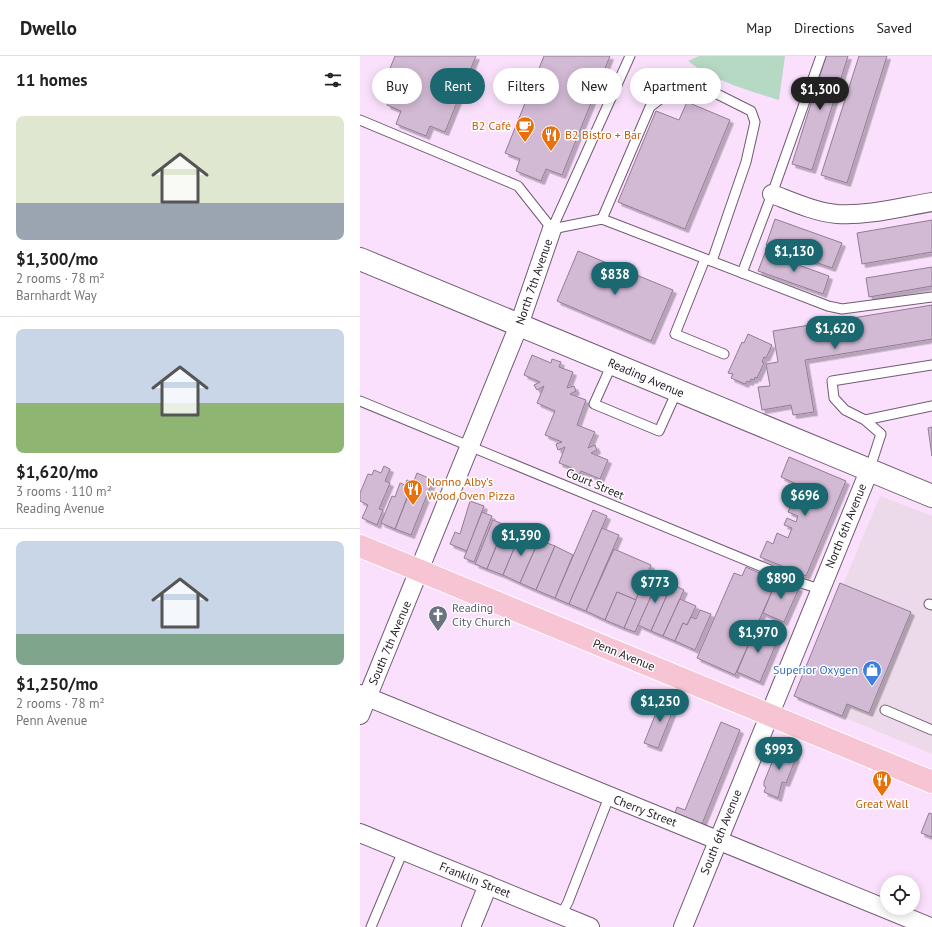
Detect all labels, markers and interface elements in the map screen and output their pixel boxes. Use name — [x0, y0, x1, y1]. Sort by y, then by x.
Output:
text: Dwello — [20, 16, 77, 40]
text: Map — [746, 19, 772, 37]
text: Directions — [794, 19, 854, 37]
text: Saved — [876, 19, 912, 37]
chip: Buy — [372, 68, 422, 104]
chip: Rent — [430, 68, 485, 104]
chip: Filters — [493, 68, 559, 104]
chip: New — [567, 68, 622, 104]
chip: Apartment — [630, 68, 721, 104]
text: 11 homes — [16, 69, 87, 91]
icon: filters — [322, 69, 344, 91]
pin: $1,300 — [787, 77, 853, 111]
text: $1,300 — [800, 81, 840, 98]
cafe icon: B2 Café — [514, 115, 536, 143]
place label: B2 Café — [472, 118, 511, 133]
restaurant icon: B2 Bistro + Bar — [540, 124, 562, 152]
place label: B2 Bistro + Bar — [565, 127, 641, 142]
icon: home — [144, 142, 216, 214]
street label: North 7th Avenue — [512, 237, 555, 327]
pin: $1,130 — [761, 239, 827, 273]
text: $1,130 — [774, 243, 814, 260]
text: $1,300/mo — [16, 248, 98, 270]
pin: $838 — [591, 262, 639, 296]
text: $838 — [600, 266, 630, 283]
text: 2 rooms · 78 m² — [16, 270, 105, 287]
text: Barnhardt Way — [16, 287, 97, 304]
pin: $1,620 — [802, 316, 868, 350]
text: $1,620 — [815, 320, 855, 337]
icon: home — [144, 355, 216, 427]
street label: Reading Avenue — [606, 355, 687, 400]
text: $1,620/mo — [16, 461, 98, 483]
street label: Court Street — [564, 465, 627, 502]
place label: Nonno Alby’s Wood Oven Pizza — [427, 474, 515, 503]
restaurant icon: Nonno Alby’s Wood Oven Pizza — [402, 478, 424, 506]
street label: North 6th Avenue — [822, 481, 869, 570]
text: 3 rooms · 110 m² — [16, 483, 112, 500]
pin: $696 — [781, 483, 829, 517]
text: $696 — [790, 487, 820, 504]
text: Reading Avenue — [16, 500, 104, 517]
pin: $1,390 — [488, 523, 554, 557]
text: $1,390 — [501, 527, 541, 544]
pin: $890 — [757, 566, 805, 600]
icon: home — [144, 567, 216, 639]
pin: $773 — [631, 570, 679, 604]
text: $890 — [766, 570, 796, 587]
text: $773 — [640, 574, 670, 591]
street label: South 7th Avenue — [365, 598, 414, 687]
place label: Reading City Church — [452, 600, 510, 629]
church icon: Reading City Church — [427, 604, 449, 632]
pin: $1,970 — [725, 620, 791, 654]
text: $1,970 — [738, 624, 778, 641]
street label: Penn Avenue — [591, 635, 657, 674]
shop icon: Superior Oxygen — [861, 659, 883, 687]
place label: Superior Oxygen — [773, 662, 858, 677]
text: $1,250/mo — [16, 673, 98, 695]
pin: $1,250 — [627, 689, 693, 723]
text: $1,250 — [640, 693, 680, 710]
text: 2 rooms · 78 m² — [16, 695, 105, 712]
text: Penn Avenue — [16, 712, 87, 729]
pin: $993 — [755, 737, 803, 771]
text: $993 — [764, 741, 794, 758]
restaurant icon: Great Wall — [871, 769, 893, 797]
street label: South 6th Avenue — [697, 787, 744, 877]
street label: Cherry Street — [611, 792, 679, 829]
place label: Great Wall — [856, 796, 909, 811]
street label: Franklin Street — [437, 858, 513, 901]
map controls — [880, 875, 920, 915]
button: locate — [880, 875, 920, 915]

